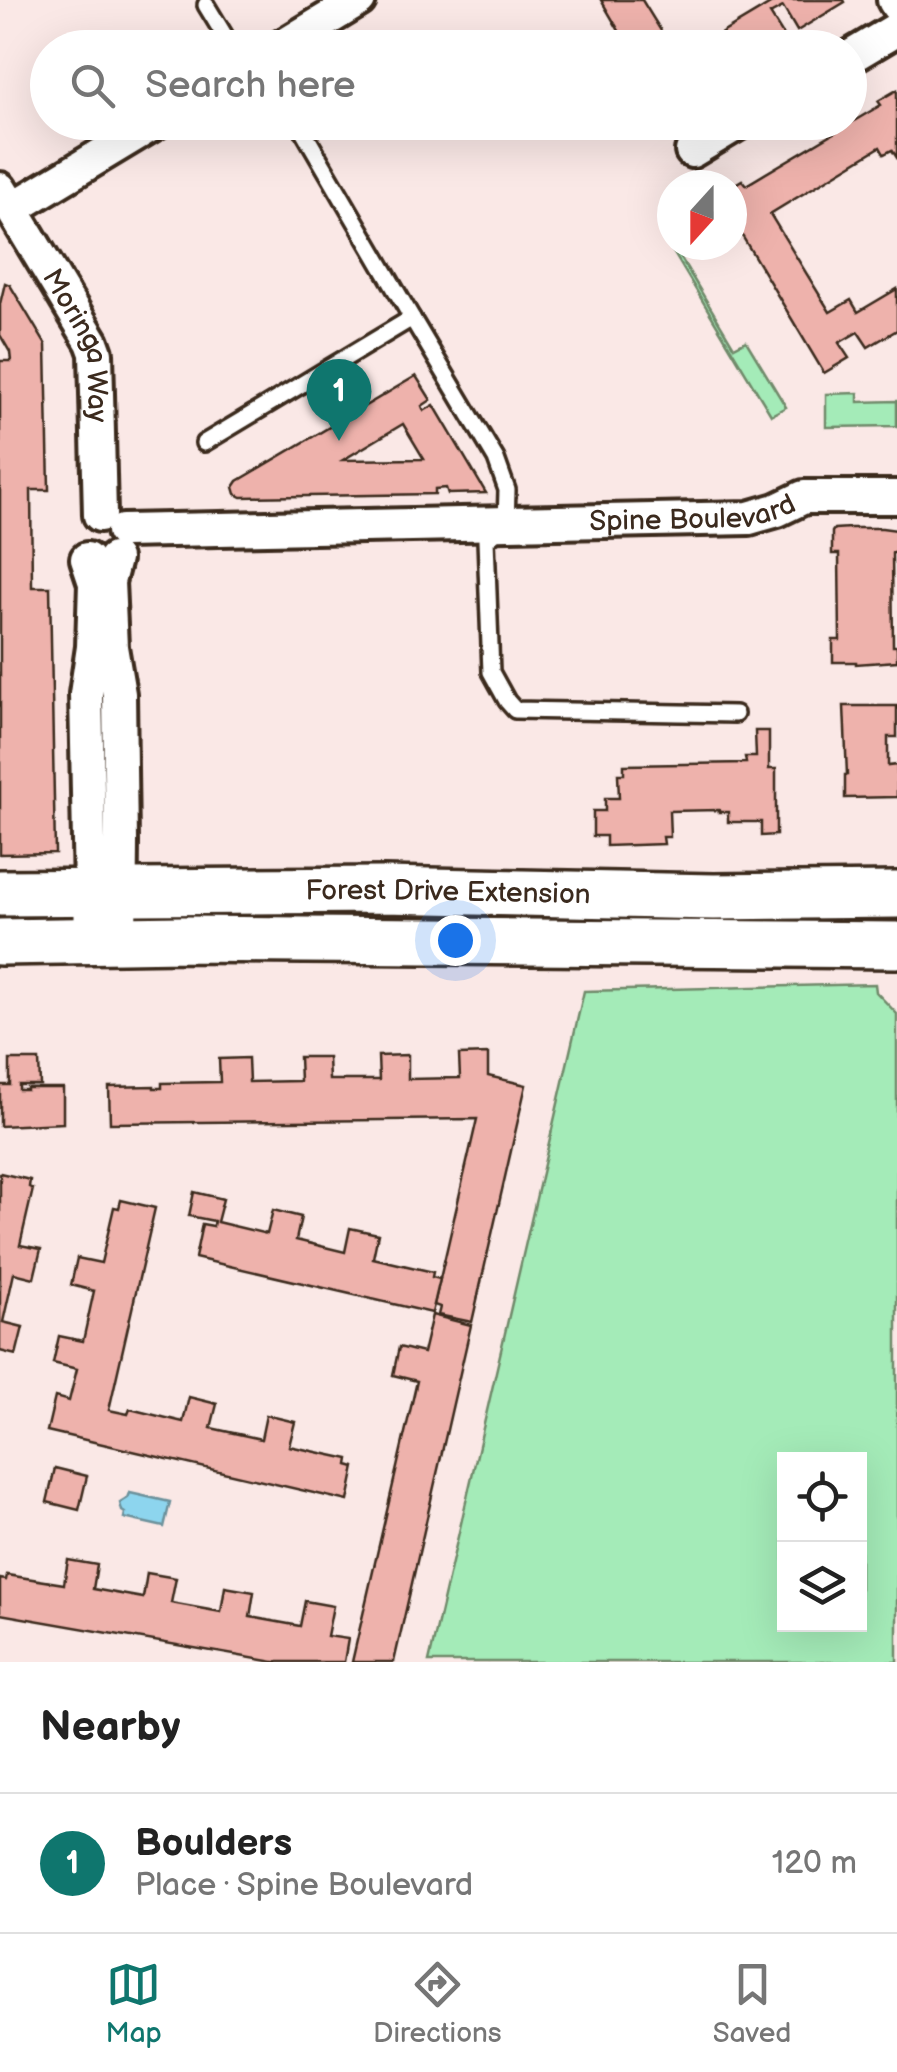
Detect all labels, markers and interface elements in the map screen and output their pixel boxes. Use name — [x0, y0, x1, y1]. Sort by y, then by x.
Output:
search box — [30, 30, 867, 140]
icon: search — [65, 58, 120, 113]
text: Search here — [145, 63, 356, 108]
north arrow — [657, 170, 747, 260]
street label: Moringa Way — [35, 263, 114, 423]
pin: 1 — [306, 358, 372, 441]
street label: Spine Boulevard — [589, 487, 801, 538]
street label: Forest Drive Extension — [305, 873, 591, 911]
your location — [430, 915, 481, 966]
map controls — [777, 1452, 867, 1632]
button: locate — [777, 1452, 867, 1542]
button: layers — [777, 1542, 867, 1632]
text: Nearby — [40, 1702, 180, 1753]
text: Boulders — [135, 1821, 292, 1866]
text: 1 — [66, 1844, 79, 1883]
text: 120 m — [772, 1844, 857, 1883]
text: Place · Spine Boulevard — [135, 1866, 473, 1905]
tab: Map — [106, 1957, 162, 2050]
tab: Directions — [373, 1957, 502, 2050]
tab: Saved — [713, 1957, 791, 2050]

